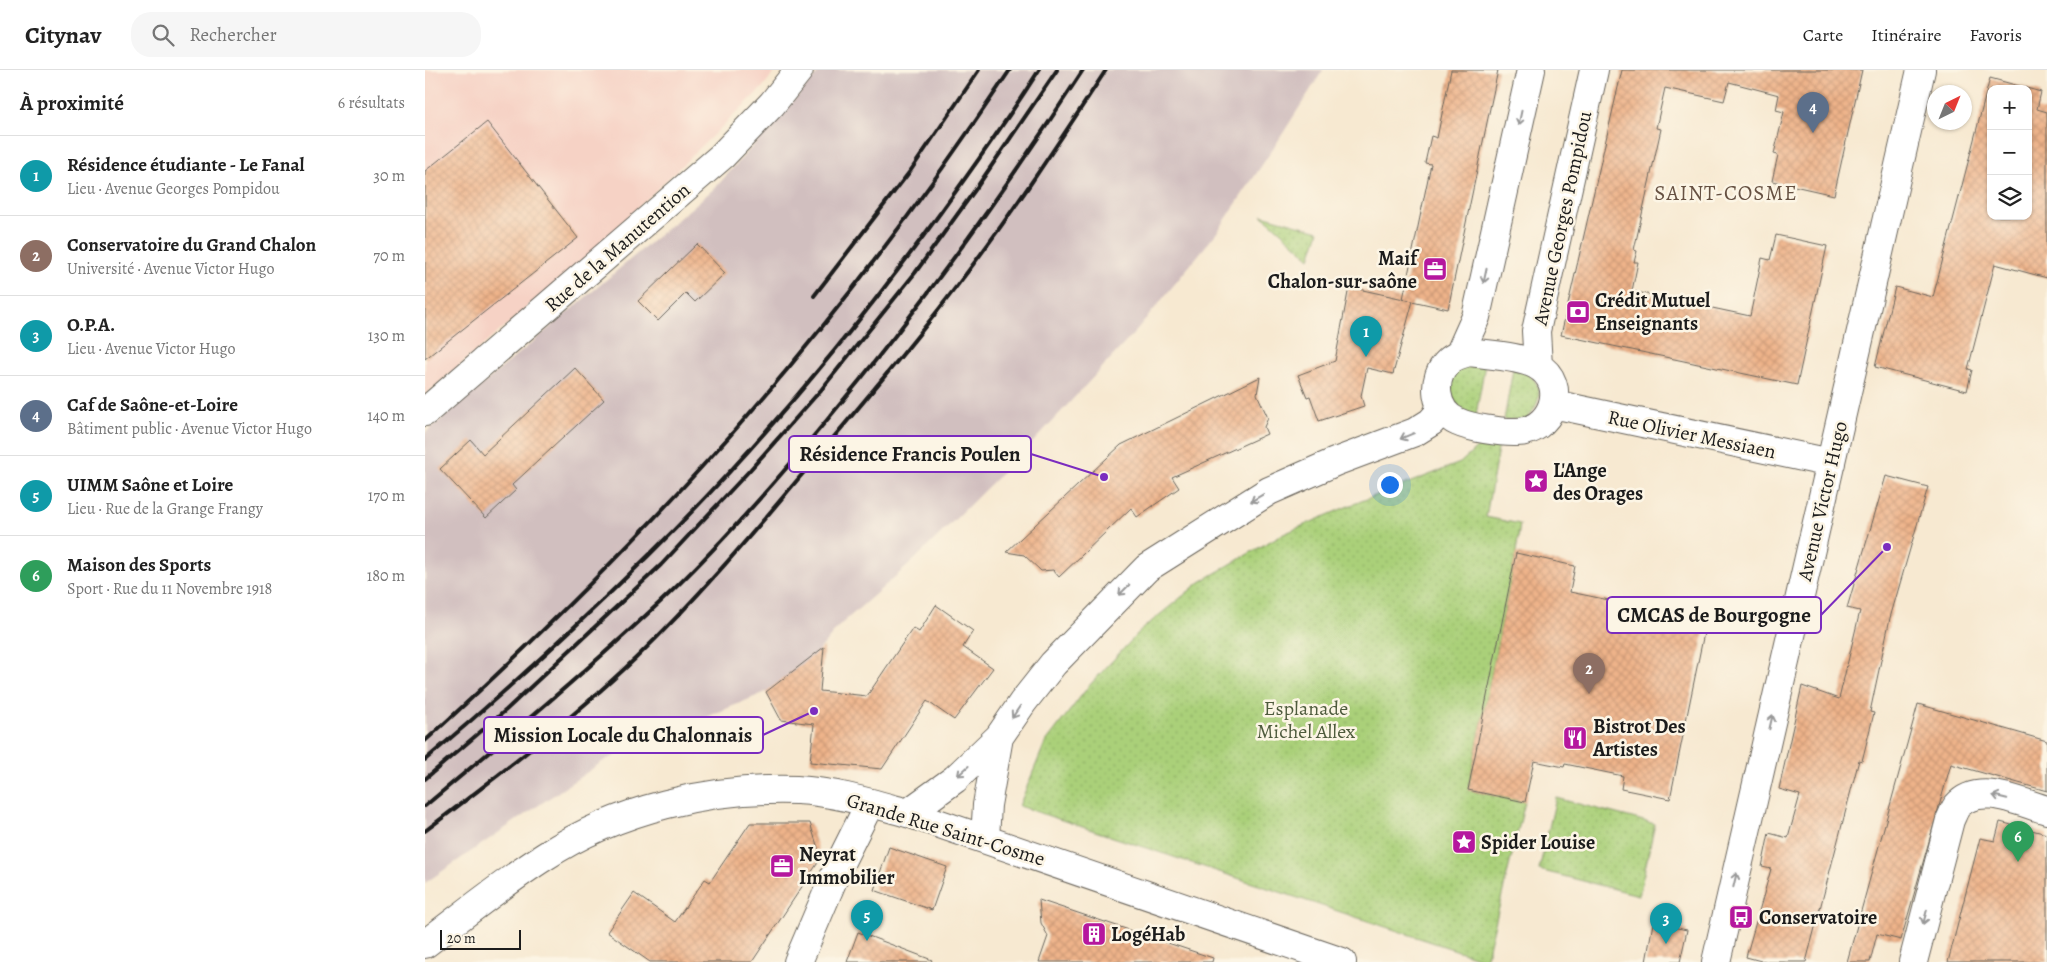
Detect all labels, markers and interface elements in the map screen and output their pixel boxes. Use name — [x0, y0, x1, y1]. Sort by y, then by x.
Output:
search box — [131, 12, 481, 57]
text: Citynav — [25, 19, 101, 51]
icon: search — [149, 21, 177, 49]
text: Rechercher — [189, 22, 277, 48]
text: Carte — [1803, 23, 1843, 47]
text: Itinéraire — [1871, 23, 1942, 47]
text: Favoris — [1970, 23, 2022, 47]
north arrow — [1927, 85, 1972, 130]
map controls — [1987, 85, 2032, 220]
button: + — [1987, 85, 2032, 130]
text: À proximité — [20, 89, 124, 117]
text: 6 résultats — [338, 92, 405, 114]
pin: 4 — [1797, 92, 1829, 133]
street label: Avenue Georges Pompidou — [1526, 108, 1598, 329]
one-way arrow — [1515, 109, 1524, 125]
button: − — [1987, 130, 2032, 175]
text: Résidence étudiante - Le Fanal — [67, 152, 305, 178]
text: 1 — [33, 165, 39, 187]
text: 30 m — [373, 165, 405, 187]
button: layers — [1987, 175, 2032, 220]
street label: Rue de la Manutention — [539, 177, 696, 318]
text: Lieu · Avenue Georges Pompidou — [67, 178, 280, 200]
district label: SAINT-COSME — [1654, 179, 1798, 207]
text: Conservatoire du Grand Chalon — [67, 232, 316, 258]
text: 2 — [32, 245, 40, 267]
text: 70 m — [373, 245, 405, 267]
place label: Maif Chalon-sur-saône — [1268, 245, 1420, 295]
office icon: Maif Chalon-sur-saône — [1422, 256, 1448, 282]
text: Université · Avenue Victor Hugo — [67, 258, 274, 280]
one-way arrow — [1480, 268, 1489, 284]
place label: Crédit Mutuel Enseignants — [1595, 287, 1711, 337]
bank icon: Crédit Mutuel Enseignants — [1565, 299, 1591, 325]
text: O.P.A. — [67, 312, 115, 338]
pin: 1 — [1350, 316, 1382, 357]
text: 3 — [33, 325, 39, 347]
text: 130 m — [368, 325, 405, 347]
text: Lieu · Avenue Victor Hugo — [67, 338, 235, 360]
text: Caf de Saône-et-Loire — [67, 392, 238, 418]
street label: Rue Olivier Messiaen — [1605, 403, 1779, 466]
text: 4 — [32, 405, 40, 427]
text: 140 m — [367, 405, 405, 427]
text: Bâtiment public · Avenue Victor Hugo — [67, 418, 312, 440]
street label: Avenue Victor Hugo — [1791, 419, 1854, 585]
one-way arrow — [1400, 431, 1415, 441]
callout: Résidence Francis Poulen — [789, 436, 1031, 472]
text: Résidence Francis Poulen — [799, 440, 1021, 468]
place label: L'Ange des Orages — [1553, 457, 1643, 507]
place icon: L'Ange des Orages — [1523, 468, 1549, 494]
text: UIMM Saône et Loire — [67, 472, 233, 498]
your location — [1377, 472, 1403, 498]
text: 5 — [33, 485, 39, 507]
text: 170 m — [368, 485, 405, 507]
one-way arrow — [1251, 494, 1265, 504]
text: Lieu · Rue de la Grange Frangy — [67, 498, 263, 520]
text: Maison des Sports — [67, 552, 211, 578]
text: 6 — [32, 565, 40, 587]
text: 180 m — [367, 565, 405, 587]
text: Sport · Rue du 11 Novembre 1918 — [67, 578, 272, 600]
one-way arrow — [1118, 584, 1130, 597]
callout: CMCAS de Bourgogne — [1607, 597, 1821, 633]
text: CMCAS de Bourgogne — [1617, 601, 1811, 629]
pin: 2 — [1573, 653, 1605, 694]
park label: Esplanade Michel Allex — [1257, 695, 1356, 745]
one-way arrow — [1011, 704, 1021, 718]
place label: Bistrot Des Artistes — [1592, 713, 1686, 763]
one-way arrow — [1767, 714, 1776, 730]
callout: Mission Locale du Chalonnais — [484, 717, 763, 753]
text: Mission Locale du Chalonnais — [494, 721, 752, 749]
restaurant icon: Bistrot Des Artistes — [1562, 725, 1588, 751]
one-way arrow — [957, 765, 970, 777]
street label: Grande Rue Saint-Cosme — [844, 786, 1048, 872]
one-way arrow — [1993, 792, 2009, 801]
pin: 6 — [2002, 821, 2034, 862]
place icon: Spider Louise — [1451, 829, 1477, 855]
place label: Spider Louise — [1481, 829, 1595, 856]
place label: Neyrat Immobilier — [799, 841, 895, 891]
office icon: Neyrat Immobilier — [769, 853, 795, 879]
one-way arrow — [1731, 873, 1740, 889]
pin: 5 — [851, 900, 883, 941]
pin: 3 — [1650, 903, 1682, 944]
bus stop icon: Conservatoire — [1728, 904, 1754, 930]
place label: Conservatoire — [1759, 904, 1877, 931]
one-way arrow — [1919, 908, 1929, 924]
building icon: LogéHab — [1081, 921, 1107, 947]
place label: LogéHab — [1111, 921, 1185, 948]
scale bar — [440, 927, 521, 950]
text: 20 m — [447, 929, 476, 948]

